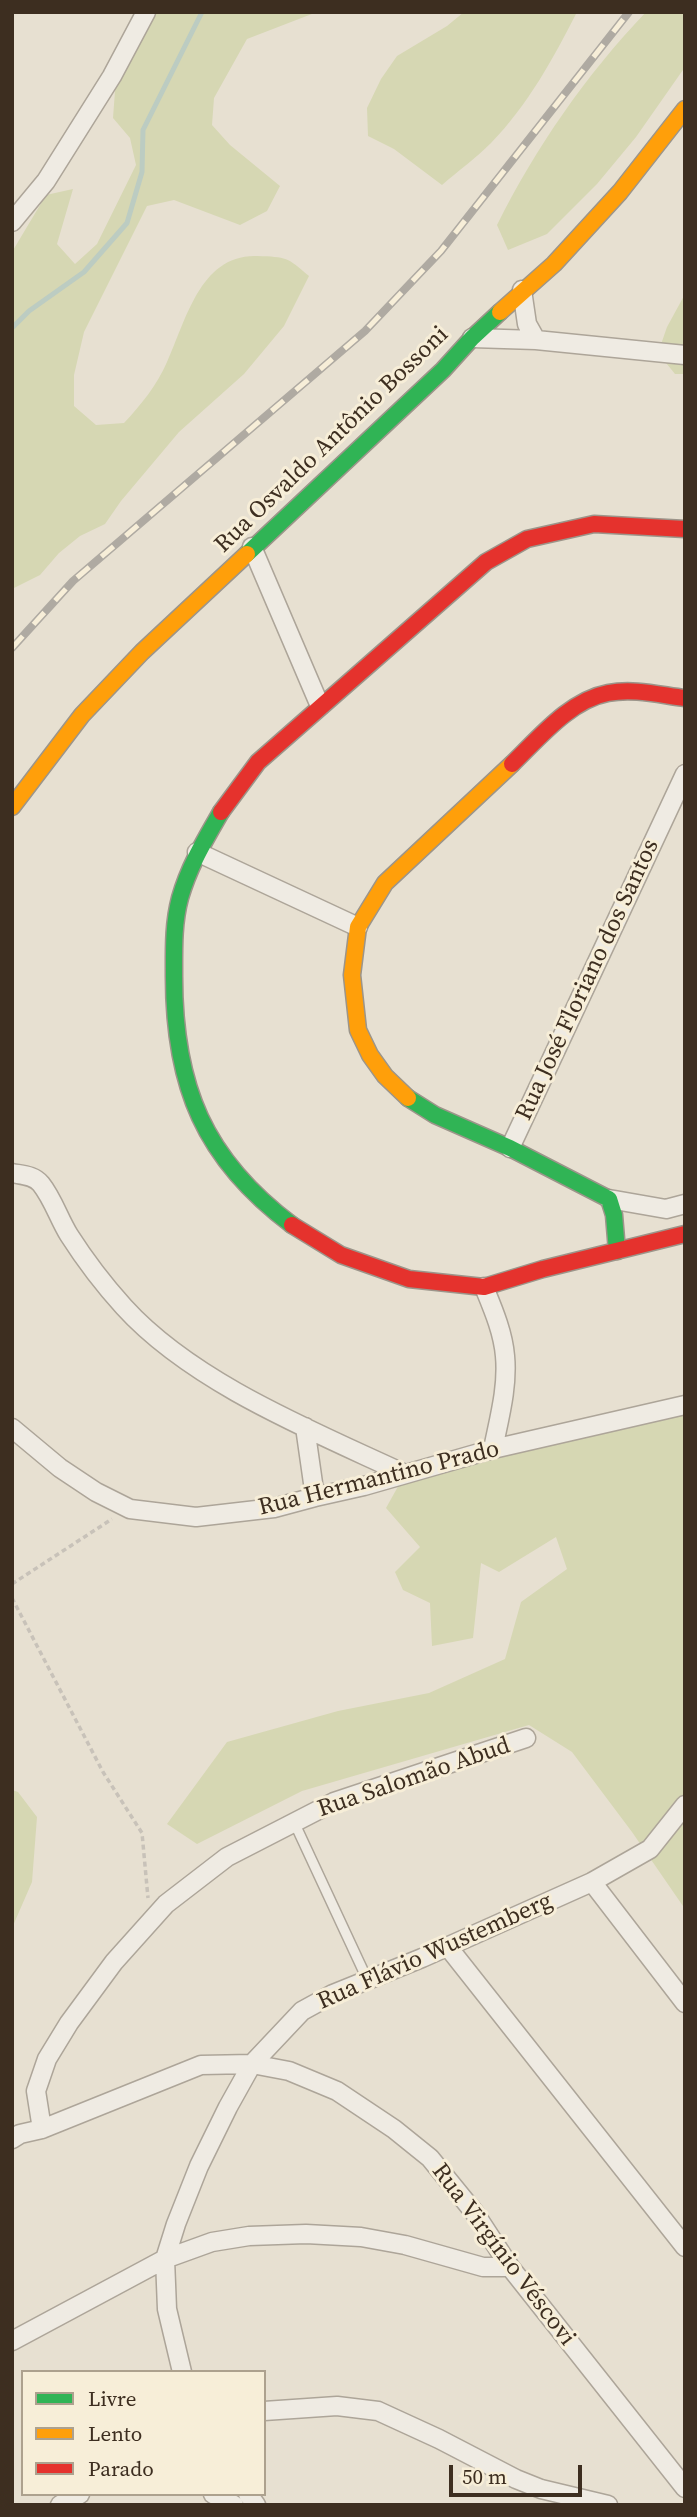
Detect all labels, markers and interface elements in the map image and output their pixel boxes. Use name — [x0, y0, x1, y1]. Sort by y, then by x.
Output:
street label: Rua Osvaldo Antônio Bossoni — [209, 321, 455, 559]
street label: Rua José Floriano dos Santos — [510, 835, 666, 1125]
street label: Rua Hermantino Prado — [256, 1435, 502, 1523]
street label: Rua Salomão Abud — [314, 1732, 514, 1824]
street label: Rua Flávio Wustemberg — [313, 1887, 557, 2017]
street label: Rua Virgínio Véscovi — [425, 2158, 581, 2352]
legend — [21, 2370, 266, 2496]
text: Livre — [88, 2384, 136, 2413]
text: Lento — [88, 2419, 142, 2448]
scale bar — [452, 2450, 585, 2494]
text: Parado — [88, 2454, 154, 2483]
text: 50 m — [462, 2462, 507, 2491]

